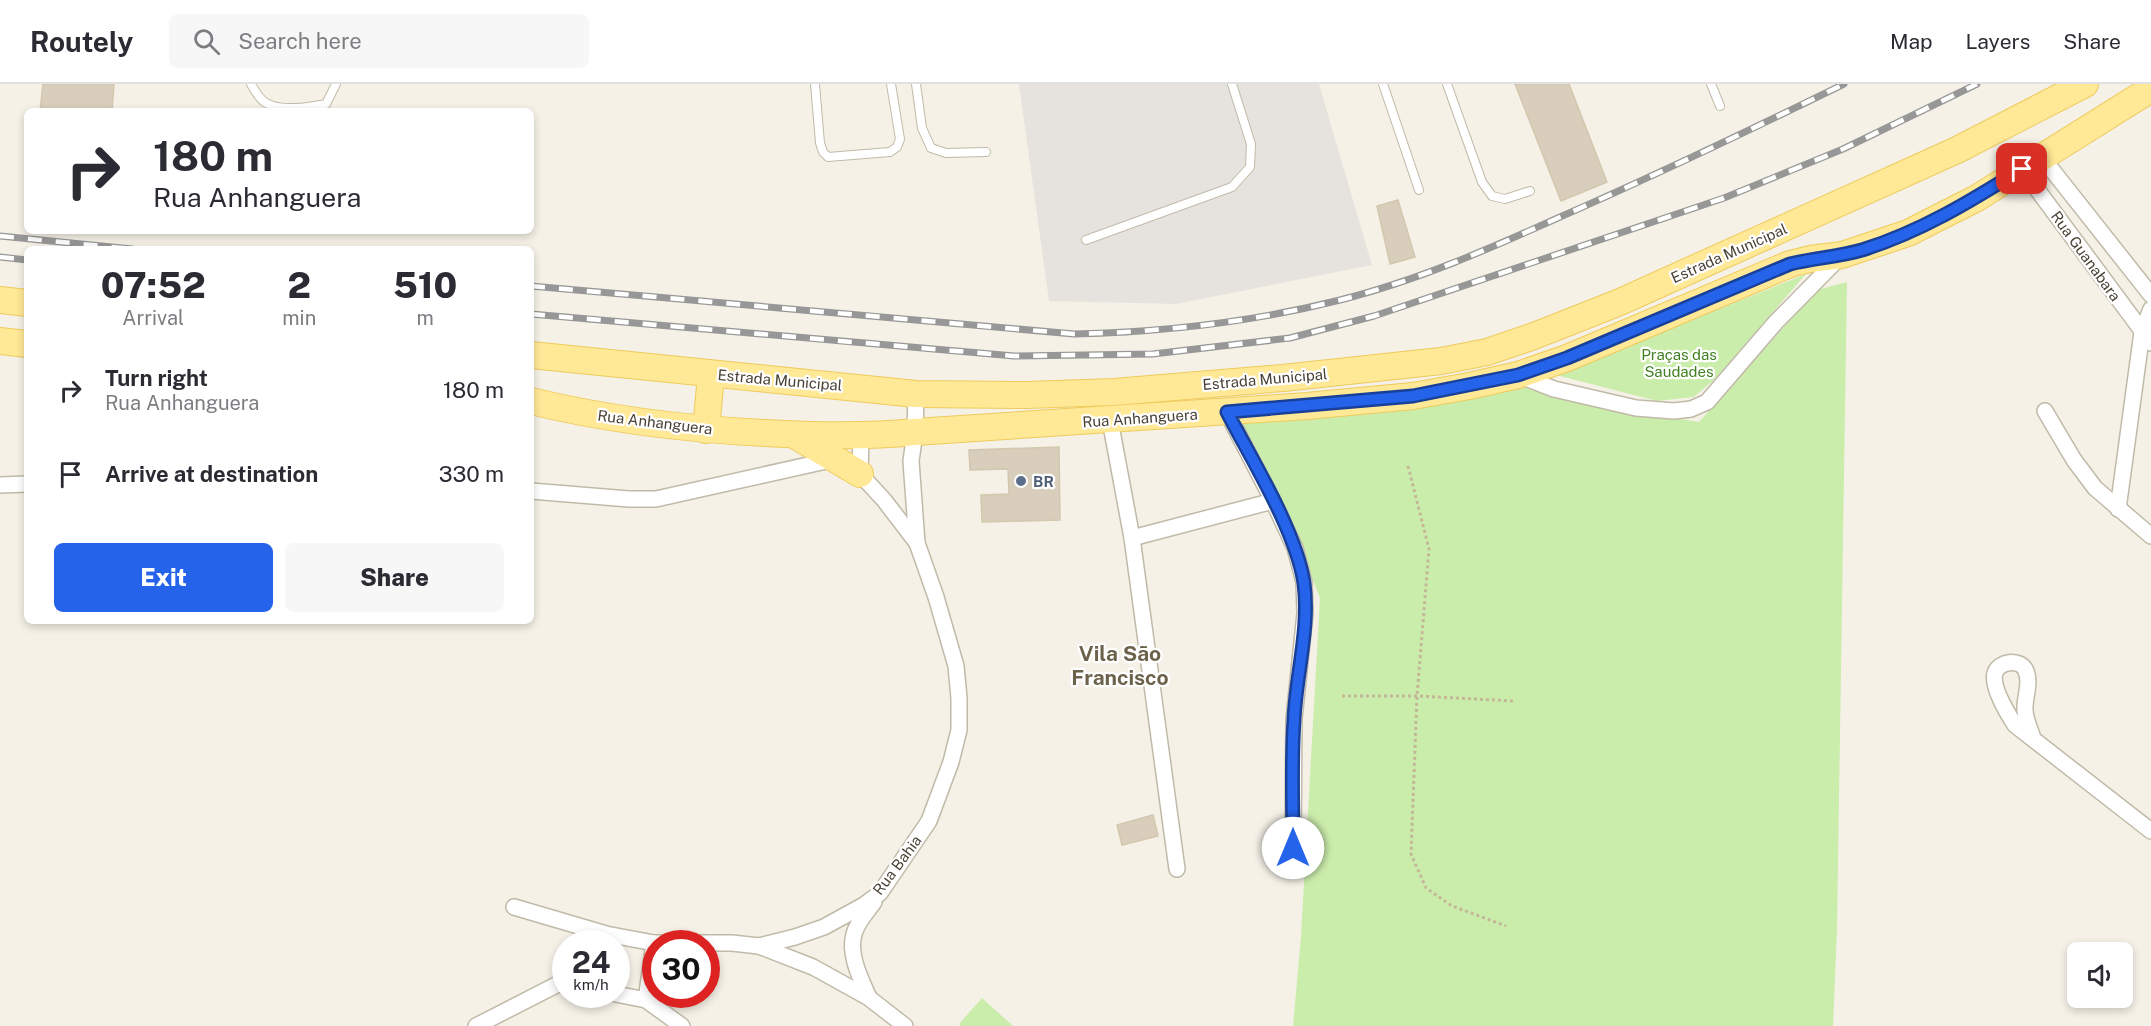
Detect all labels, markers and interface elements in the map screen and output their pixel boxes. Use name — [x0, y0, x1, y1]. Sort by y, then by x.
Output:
search box — [169, 14, 589, 68]
text: Routely — [30, 25, 133, 58]
icon: search — [190, 25, 223, 58]
text: Search here — [238, 28, 362, 54]
text: Map — [1890, 29, 1933, 54]
text: Layers — [1966, 29, 2030, 54]
text: Share — [2063, 29, 2121, 54]
text: 180 m — [153, 131, 273, 180]
icon: right — [54, 132, 132, 210]
pin — [1996, 143, 2047, 194]
icon: arrive — [2005, 152, 2038, 185]
text: Rua Anhanguera — [153, 181, 361, 213]
street label: Rua Guanabara — [2048, 208, 2124, 304]
street label: Estrada Municipal — [1668, 220, 1790, 286]
text: 07:52 — [101, 264, 206, 306]
text: 2 — [288, 264, 311, 306]
text: 510 — [393, 264, 457, 306]
text: Arrival — [122, 306, 184, 330]
text: min — [282, 306, 316, 330]
text: m — [416, 306, 434, 330]
park label: Praças das Saudades — [1641, 346, 1717, 380]
text: Turn right — [105, 365, 208, 391]
street label: Estrada Municipal — [1202, 365, 1328, 393]
street label: Estrada Municipal — [717, 366, 843, 394]
icon: right — [54, 374, 87, 407]
text: 180 m — [443, 377, 504, 403]
text: Rua Anhanguera — [105, 391, 259, 415]
street label: Rua Anhanguera — [1082, 405, 1198, 431]
street label: Rua Anhanguera — [597, 407, 713, 437]
icon: arrive — [54, 458, 87, 491]
text: Arrive at destination — [105, 461, 318, 487]
text: 330 m — [439, 461, 504, 487]
place label: BR — [1033, 473, 1054, 490]
marker: BR — [1014, 474, 1028, 488]
button: Exit — [54, 543, 273, 612]
button: Share — [285, 543, 504, 612]
district label: Vila São Francisco — [1071, 641, 1169, 690]
position arrow — [1261, 816, 1325, 880]
street label: Rua Bahia — [869, 832, 925, 898]
speed limit sign: 30 — [642, 930, 720, 1008]
map controls — [2067, 942, 2133, 1008]
button: sound — [2067, 942, 2133, 1008]
text: 24 — [572, 944, 610, 980]
text: km/h — [573, 976, 609, 993]

